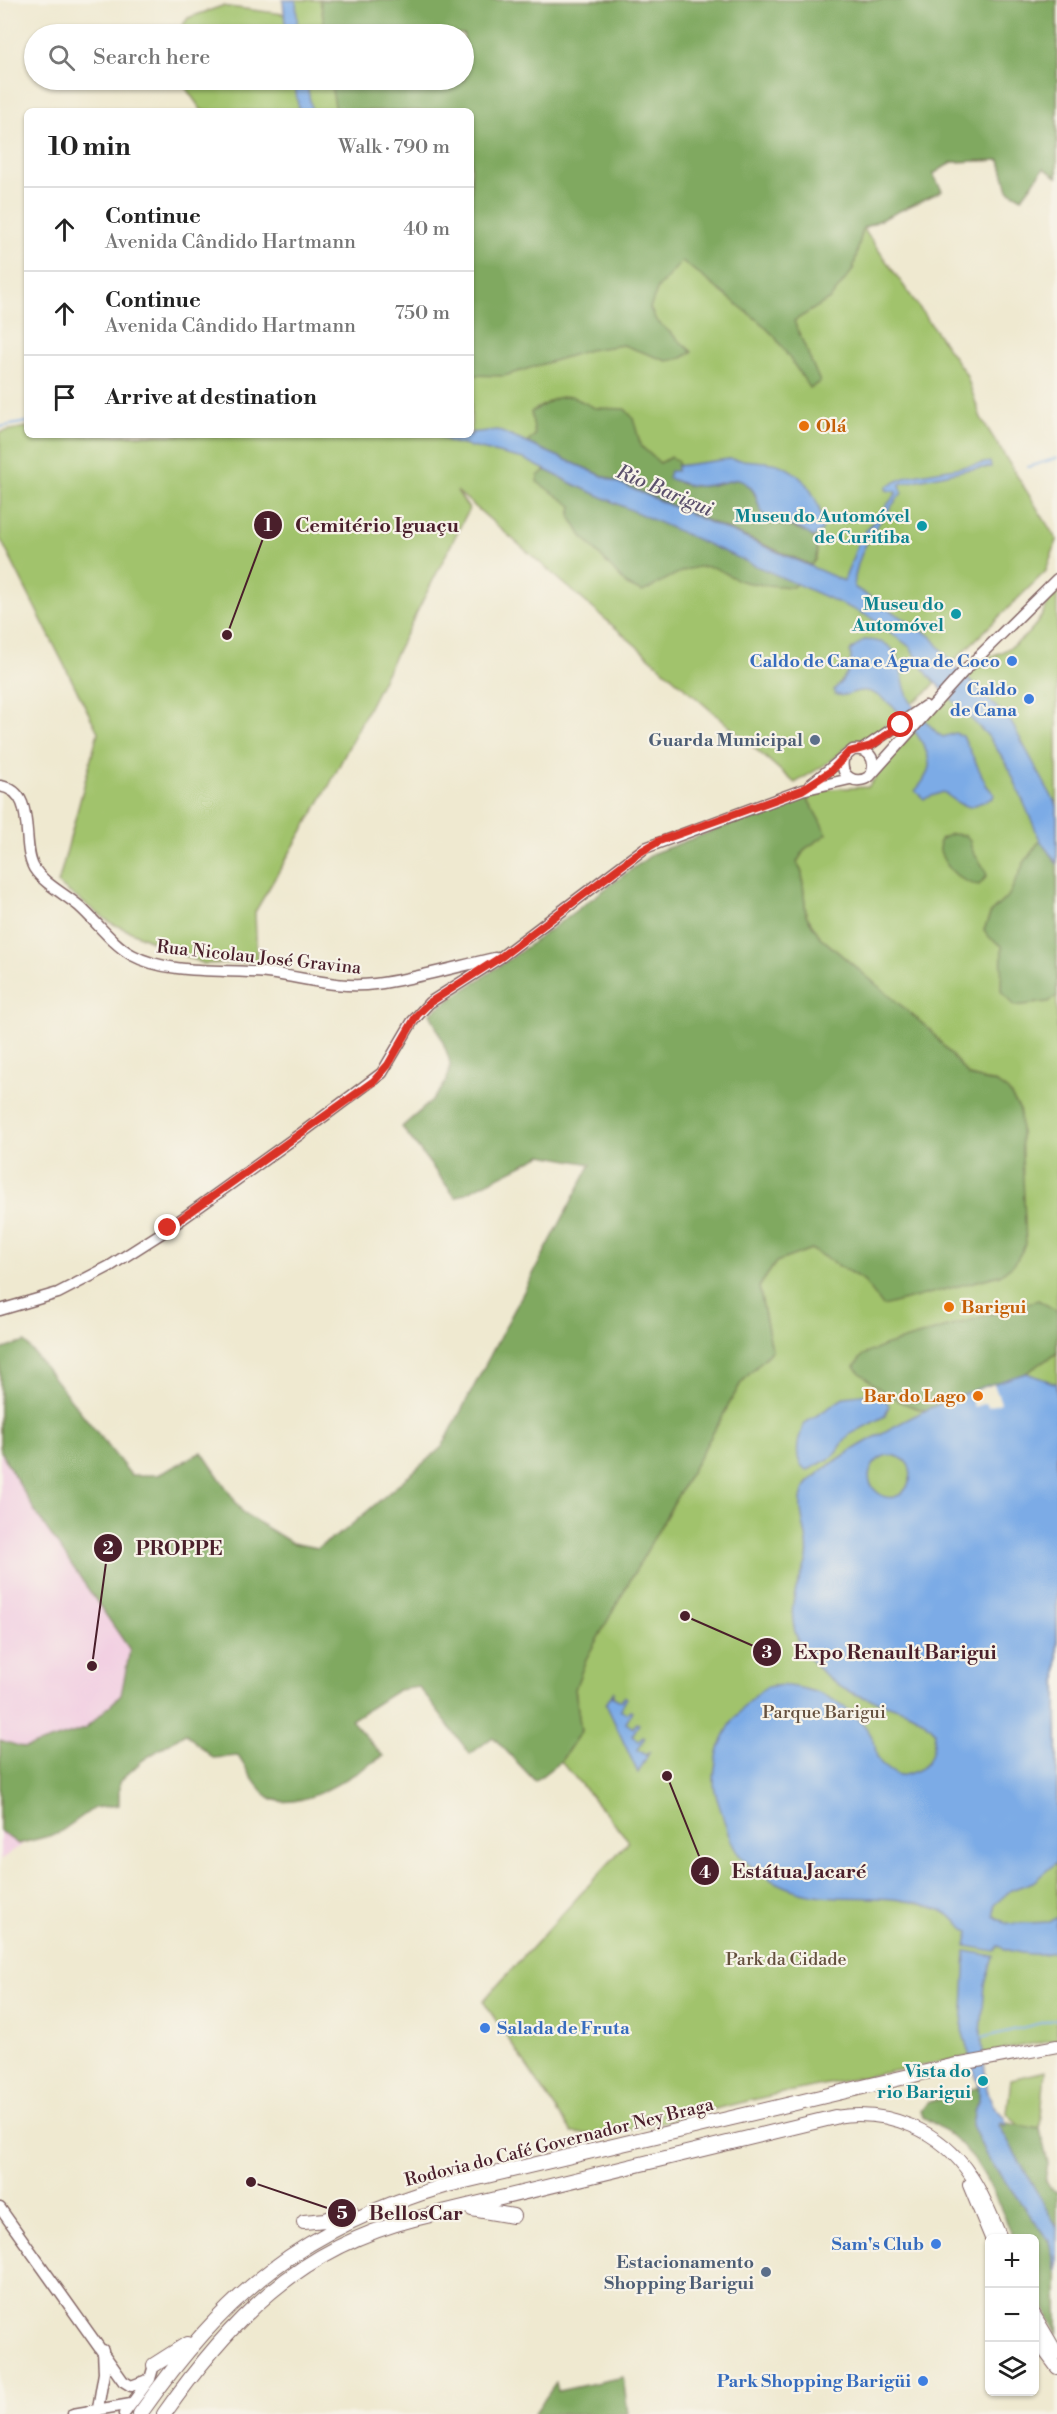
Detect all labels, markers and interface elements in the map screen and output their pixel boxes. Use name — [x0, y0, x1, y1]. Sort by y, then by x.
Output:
search box — [24, 24, 474, 90]
icon: search — [45, 41, 78, 74]
text: Search here — [93, 44, 210, 71]
text: 10 min — [48, 131, 131, 163]
text: Walk · 790 m — [338, 135, 450, 160]
text: Continue — [105, 203, 201, 230]
icon: ahead — [48, 213, 81, 246]
text: 40 m — [403, 217, 450, 242]
text: Avenida Cândido Hartmann — [105, 230, 356, 255]
text: Continue — [105, 287, 201, 314]
icon: ahead — [48, 297, 81, 330]
text: 750 m — [394, 301, 450, 326]
text: Avenida Cândido Hartmann — [105, 314, 356, 339]
icon: arrive — [48, 381, 81, 414]
text: Arrive at destination — [105, 384, 317, 411]
place label: Olá — [816, 415, 847, 438]
marker: Olá — [797, 419, 811, 433]
water label: Rio Barigui — [611, 459, 717, 523]
place label: Museu do Automóvel de Curitiba — [734, 505, 910, 549]
callout: Cemitério Iguaçu — [253, 506, 471, 544]
text: 1 — [264, 514, 273, 537]
text: Cemitério Iguaçu — [295, 514, 460, 539]
marker: Museu do Automóvel de Curitiba — [915, 519, 929, 533]
place label: Museu do Automóvel — [851, 593, 944, 637]
marker: Museu do Automóvel — [949, 607, 963, 621]
place label: Caldo de Cana e Água de Coco — [750, 650, 1000, 673]
marker: Caldo de Cana e Água de Coco — [1005, 654, 1019, 668]
place label: Caldo de Cana — [950, 678, 1017, 722]
marker: Caldo de Cana — [1022, 692, 1036, 706]
route start — [887, 711, 913, 737]
place label: Guarda Municipal — [648, 729, 803, 752]
marker: Guarda Municipal — [808, 733, 822, 747]
street label: Rua Nicolau José Gravina — [155, 935, 363, 980]
route end — [154, 1214, 180, 1240]
place label: Barigui — [961, 1296, 1027, 1319]
marker: Barigui — [942, 1300, 956, 1314]
place label: Bar do Lago — [863, 1385, 966, 1408]
marker: Bar do Lago — [971, 1389, 985, 1403]
callout: PROPPE — [93, 1529, 234, 1567]
text: 2 — [102, 1537, 114, 1560]
text: PROPPE — [136, 1537, 223, 1562]
callout: Expo Renault Barigui — [752, 1633, 1009, 1671]
text: 3 — [762, 1641, 773, 1664]
text: Expo Renault Barigui — [793, 1641, 997, 1666]
park label: Parque Barigui — [762, 1701, 886, 1724]
callout: Estátua Jacaré — [690, 1852, 879, 1890]
text: Estátua Jacaré — [731, 1860, 867, 1885]
text: 4 — [699, 1861, 711, 1884]
park label: Park da Cidade — [725, 1948, 847, 1971]
place label: Salada de Fruta — [497, 2017, 630, 2040]
marker: Salada de Fruta — [478, 2021, 492, 2035]
place label: Vista do rio Barigui — [877, 2060, 971, 2104]
marker: Vista do rio Barigui — [976, 2074, 990, 2088]
street label: Rodovia do Café Governador Ney Braga — [402, 2093, 717, 2192]
callout: BellosCar — [327, 2194, 475, 2232]
text: 5 — [336, 2202, 348, 2225]
text: BellosCar — [369, 2202, 463, 2227]
place label: Sam's Club — [832, 2233, 924, 2256]
map controls — [985, 2234, 1039, 2396]
button: + — [985, 2234, 1039, 2288]
marker: Sam's Club — [929, 2237, 943, 2251]
place label: Estacionamento Shopping Barigui — [604, 2251, 754, 2295]
marker: Estacionamento Shopping Barigui — [759, 2265, 773, 2279]
button: − — [985, 2288, 1039, 2342]
button: layers — [985, 2342, 1039, 2396]
place label: Park Shopping Barigüi — [717, 2370, 911, 2393]
marker: Park Shopping Barigüi — [916, 2374, 930, 2388]

